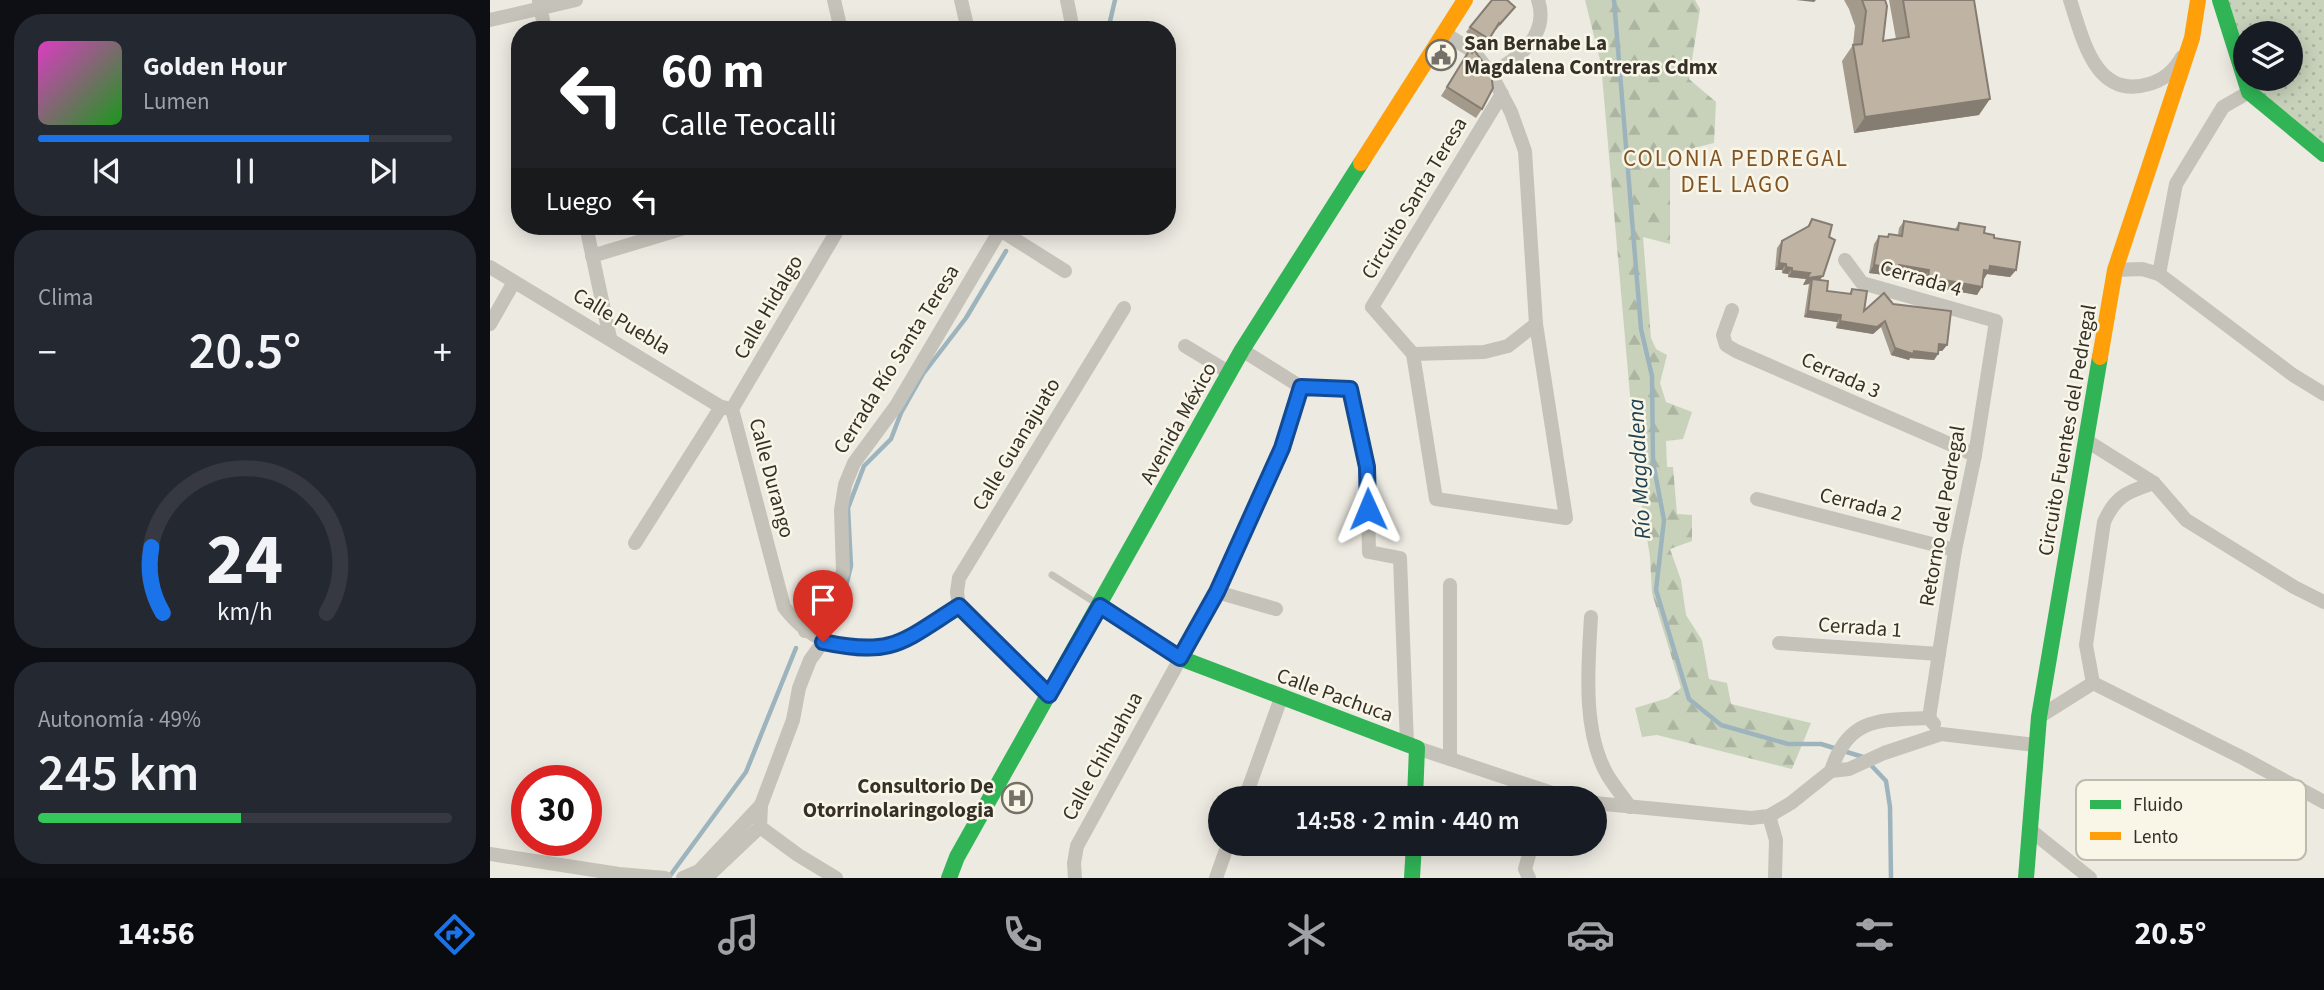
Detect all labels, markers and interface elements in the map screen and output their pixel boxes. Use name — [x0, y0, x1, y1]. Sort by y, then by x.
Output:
map controls — [2233, 21, 2303, 91]
button: layers — [2233, 21, 2303, 91]
place label: San Bernabe La Magdalena Contreras Cdmx — [1464, 28, 1718, 82]
text: 60 m — [661, 37, 765, 107]
public building icon: San Bernabe La Magdalena Contreras Cdmx — [1424, 38, 1458, 72]
text: Golden Hour — [143, 48, 287, 85]
icon: left — [546, 49, 637, 140]
text: Lumen — [143, 85, 210, 118]
text: Calle Teocalli — [661, 102, 837, 148]
street label: Circuito Santa Teresa — [1354, 111, 1474, 285]
district label: COLONIA PEDREGAL DEL LAGO — [1623, 142, 1849, 201]
icon: previous — [88, 152, 126, 190]
icon: pause — [226, 152, 264, 190]
icon: next — [364, 152, 402, 190]
icon: left — [626, 182, 664, 220]
text: Luego — [546, 183, 612, 220]
street label: Calle Hidalgo — [726, 249, 810, 365]
street label: Cerrada 4 — [1877, 252, 1965, 304]
street label: Cerrada Río Santa Teresa — [825, 259, 967, 459]
street label: Calle Puebla — [567, 280, 677, 362]
text: Clima — [38, 281, 93, 314]
street label: Circuito Fuentes del Pedregal — [2030, 302, 2104, 558]
text: 20.5° — [189, 315, 301, 389]
text: − — [38, 326, 57, 380]
text: + — [433, 326, 452, 380]
street label: Cerrada 3 — [1797, 344, 1885, 406]
street label: Avenida México — [1132, 357, 1224, 489]
street label: Calle Guanajuato — [965, 372, 1067, 516]
water label: Río Magdalena — [1619, 398, 1659, 540]
street label: Calle Durango — [742, 415, 802, 541]
street label: Retorno del Pedregal — [1911, 423, 1973, 609]
position arrow — [1331, 472, 1405, 546]
street label: Cerrada 2 — [1817, 479, 1905, 529]
text: 24 — [207, 508, 283, 612]
pin — [793, 570, 853, 642]
icon: arrive — [804, 581, 842, 619]
text: km/h — [217, 594, 273, 630]
street label: Cerrada 1 — [1817, 609, 1903, 645]
street label: Calle Pachuca — [1273, 660, 1397, 730]
street label: Calle Chihuahua — [1054, 686, 1150, 826]
text: Autonomía · 49% — [38, 703, 201, 736]
text: 245 km — [38, 737, 199, 811]
speed limit sign: 30 — [511, 765, 602, 856]
place label: Consultorio De Otorrinolaringologia — [803, 771, 994, 825]
legend — [2076, 780, 2306, 860]
hospital icon: Consultorio De Otorrinolaringologia — [1000, 781, 1034, 815]
text: Fluido — [2133, 792, 2183, 819]
text: 14:58 · 2 min · 440 m — [1295, 802, 1520, 839]
text: Lento — [2133, 824, 2178, 851]
icon: directions — [430, 910, 479, 959]
icon: music — [714, 910, 763, 959]
icon: phone — [998, 910, 1047, 959]
icon: climate — [1282, 910, 1331, 959]
icon: car — [1566, 910, 1615, 959]
icon: filters — [1850, 910, 1899, 959]
text: 14:56 — [118, 911, 195, 957]
text: 20.5° — [2134, 911, 2206, 957]

